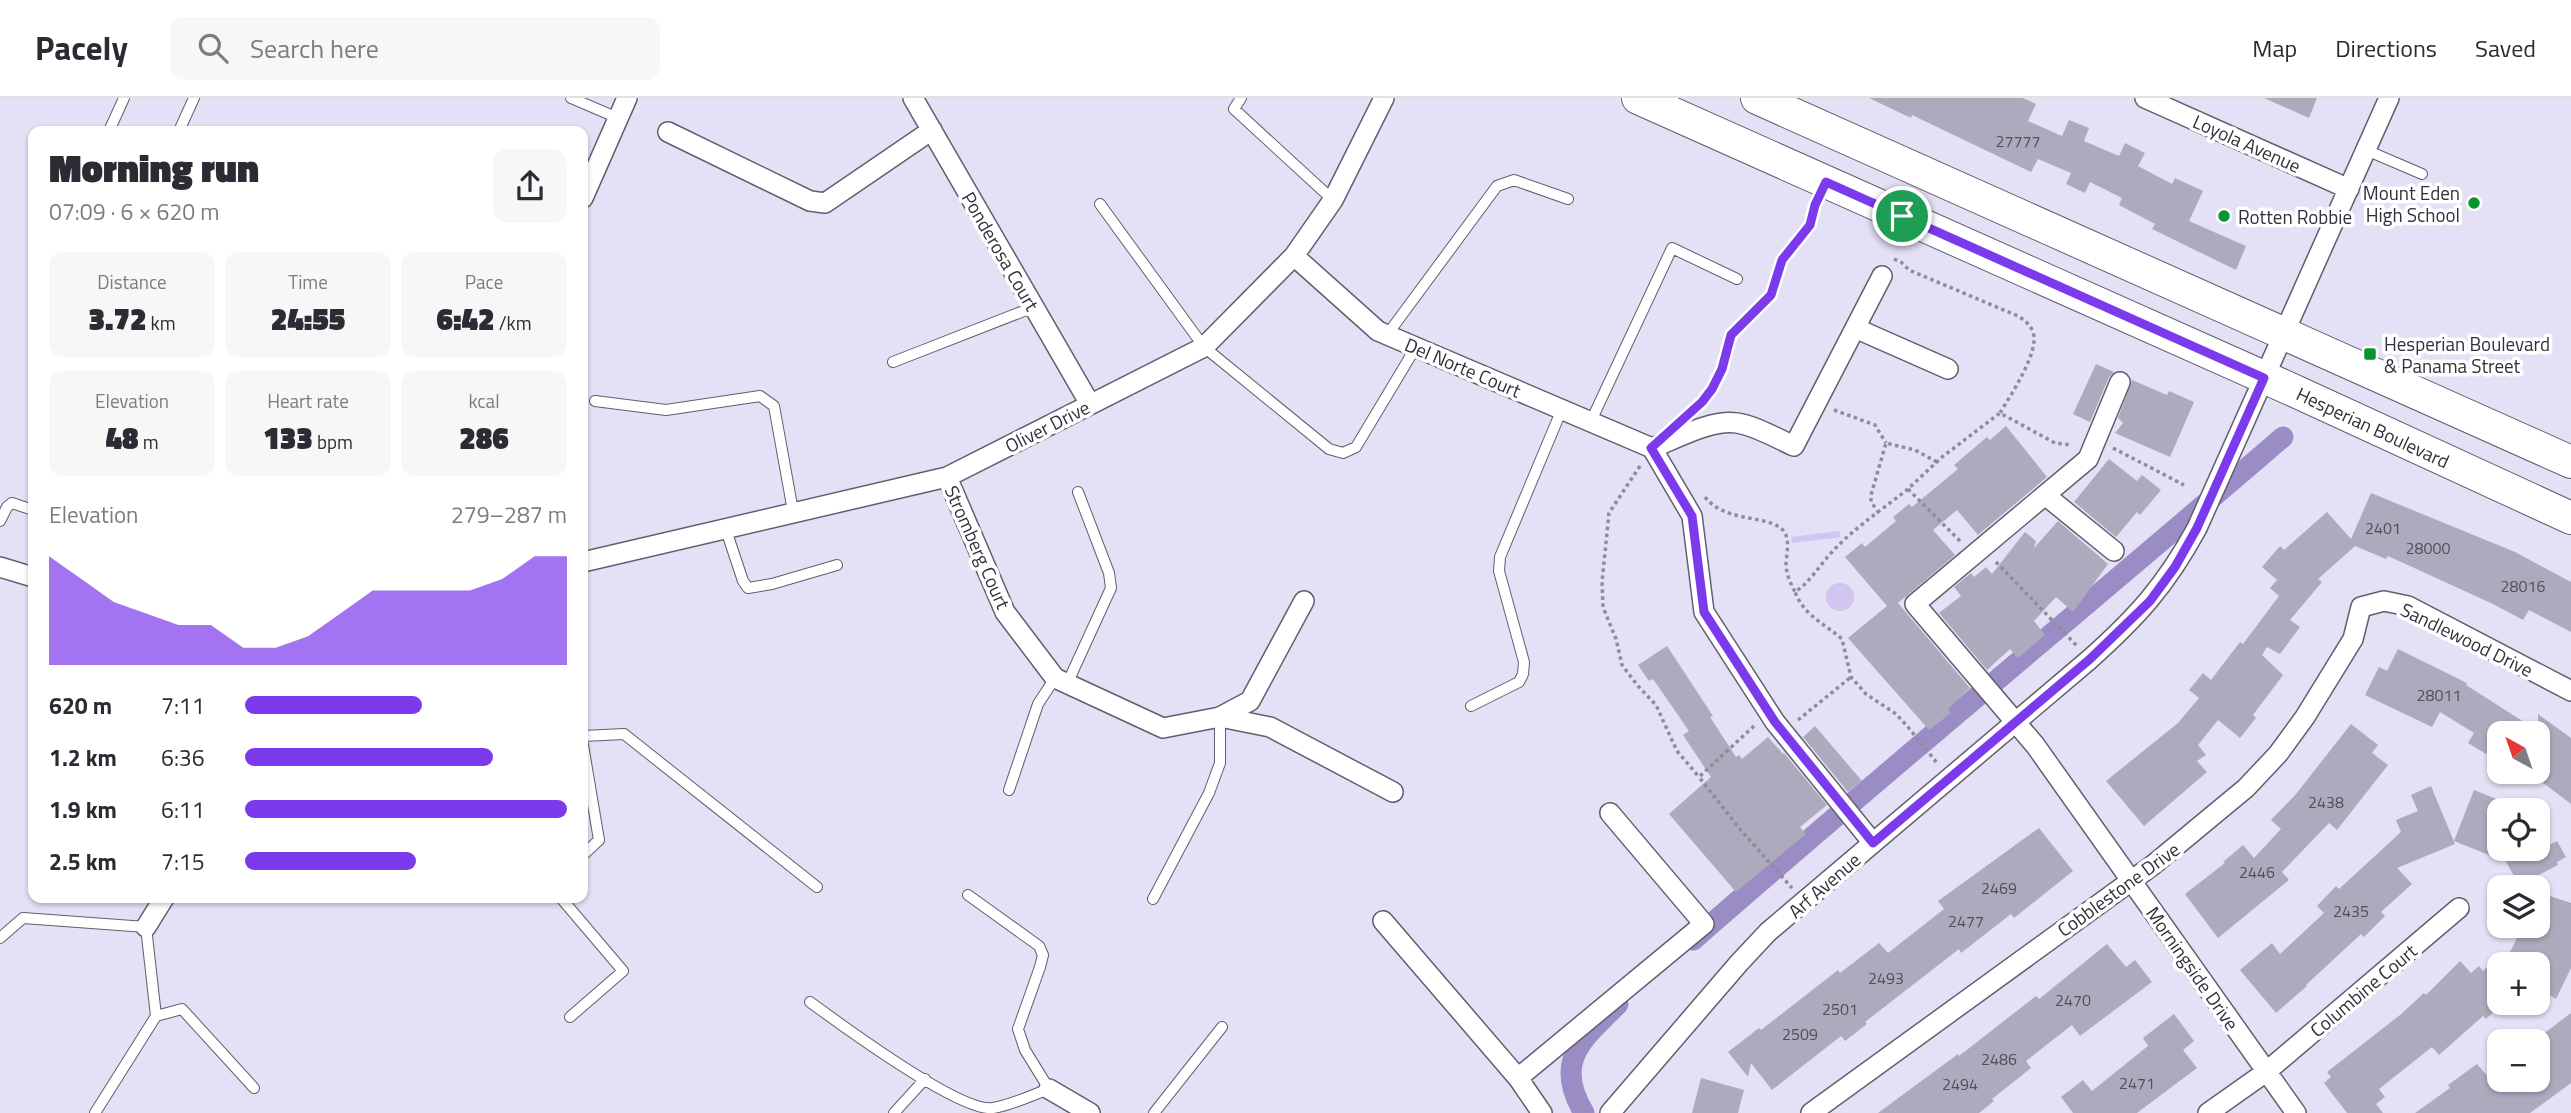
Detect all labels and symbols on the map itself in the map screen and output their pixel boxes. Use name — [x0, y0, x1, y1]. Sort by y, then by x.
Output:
street label: Loyola Avenue — [2188, 106, 2306, 180]
house number: 27777 — [1996, 129, 2040, 153]
place label: Mount Eden High School — [2363, 178, 2460, 229]
street label: Ponderosa Court — [955, 186, 1047, 316]
pin — [1872, 186, 1932, 246]
marker: Mount Eden High School — [2466, 195, 2482, 211]
place label: Rotten Robbie — [2238, 202, 2352, 231]
marker: Rotten Robbie — [2216, 208, 2232, 224]
street label: Del Norte Court — [1400, 329, 1526, 405]
place label: Hesperian Boulevard & Panama Street — [2384, 329, 2550, 380]
marker: Hesperian Boulevard & Panama Street — [2362, 346, 2378, 362]
street label: Hesperian Boulevard — [2292, 379, 2454, 475]
street label: Oliver Drive — [999, 392, 1095, 460]
street label: Stromberg Court — [938, 481, 1018, 614]
house number: 2401 — [2365, 516, 2401, 540]
house number: 28000 — [2406, 536, 2450, 560]
house number: 28016 — [2501, 574, 2545, 598]
street label: Sandlewood Drive — [2396, 594, 2538, 684]
house number: 28011 — [2417, 683, 2461, 707]
north arrow — [2487, 721, 2550, 784]
house number: 2438 — [2308, 790, 2344, 814]
street label: Cobblestone Drive — [2051, 835, 2185, 943]
street label: Arf Avenue — [1781, 845, 1867, 925]
house number: 2446 — [2239, 860, 2275, 884]
house number: 2469 — [1981, 876, 2017, 900]
house number: 2435 — [2333, 899, 2369, 923]
street label: Morningside Drive — [2139, 900, 2247, 1036]
house number: 2477 — [1948, 909, 1984, 933]
street label: Columbine Court — [2303, 936, 2423, 1044]
house number: 2493 — [1868, 966, 1904, 990]
house number: 2470 — [2055, 988, 2091, 1012]
house number: 2501 — [1822, 997, 1858, 1021]
house number: 2509 — [1782, 1022, 1818, 1046]
house number: 2486 — [1981, 1047, 2017, 1071]
house number: 2471 — [2119, 1071, 2155, 1095]
house number: 2494 — [1942, 1072, 1978, 1096]

